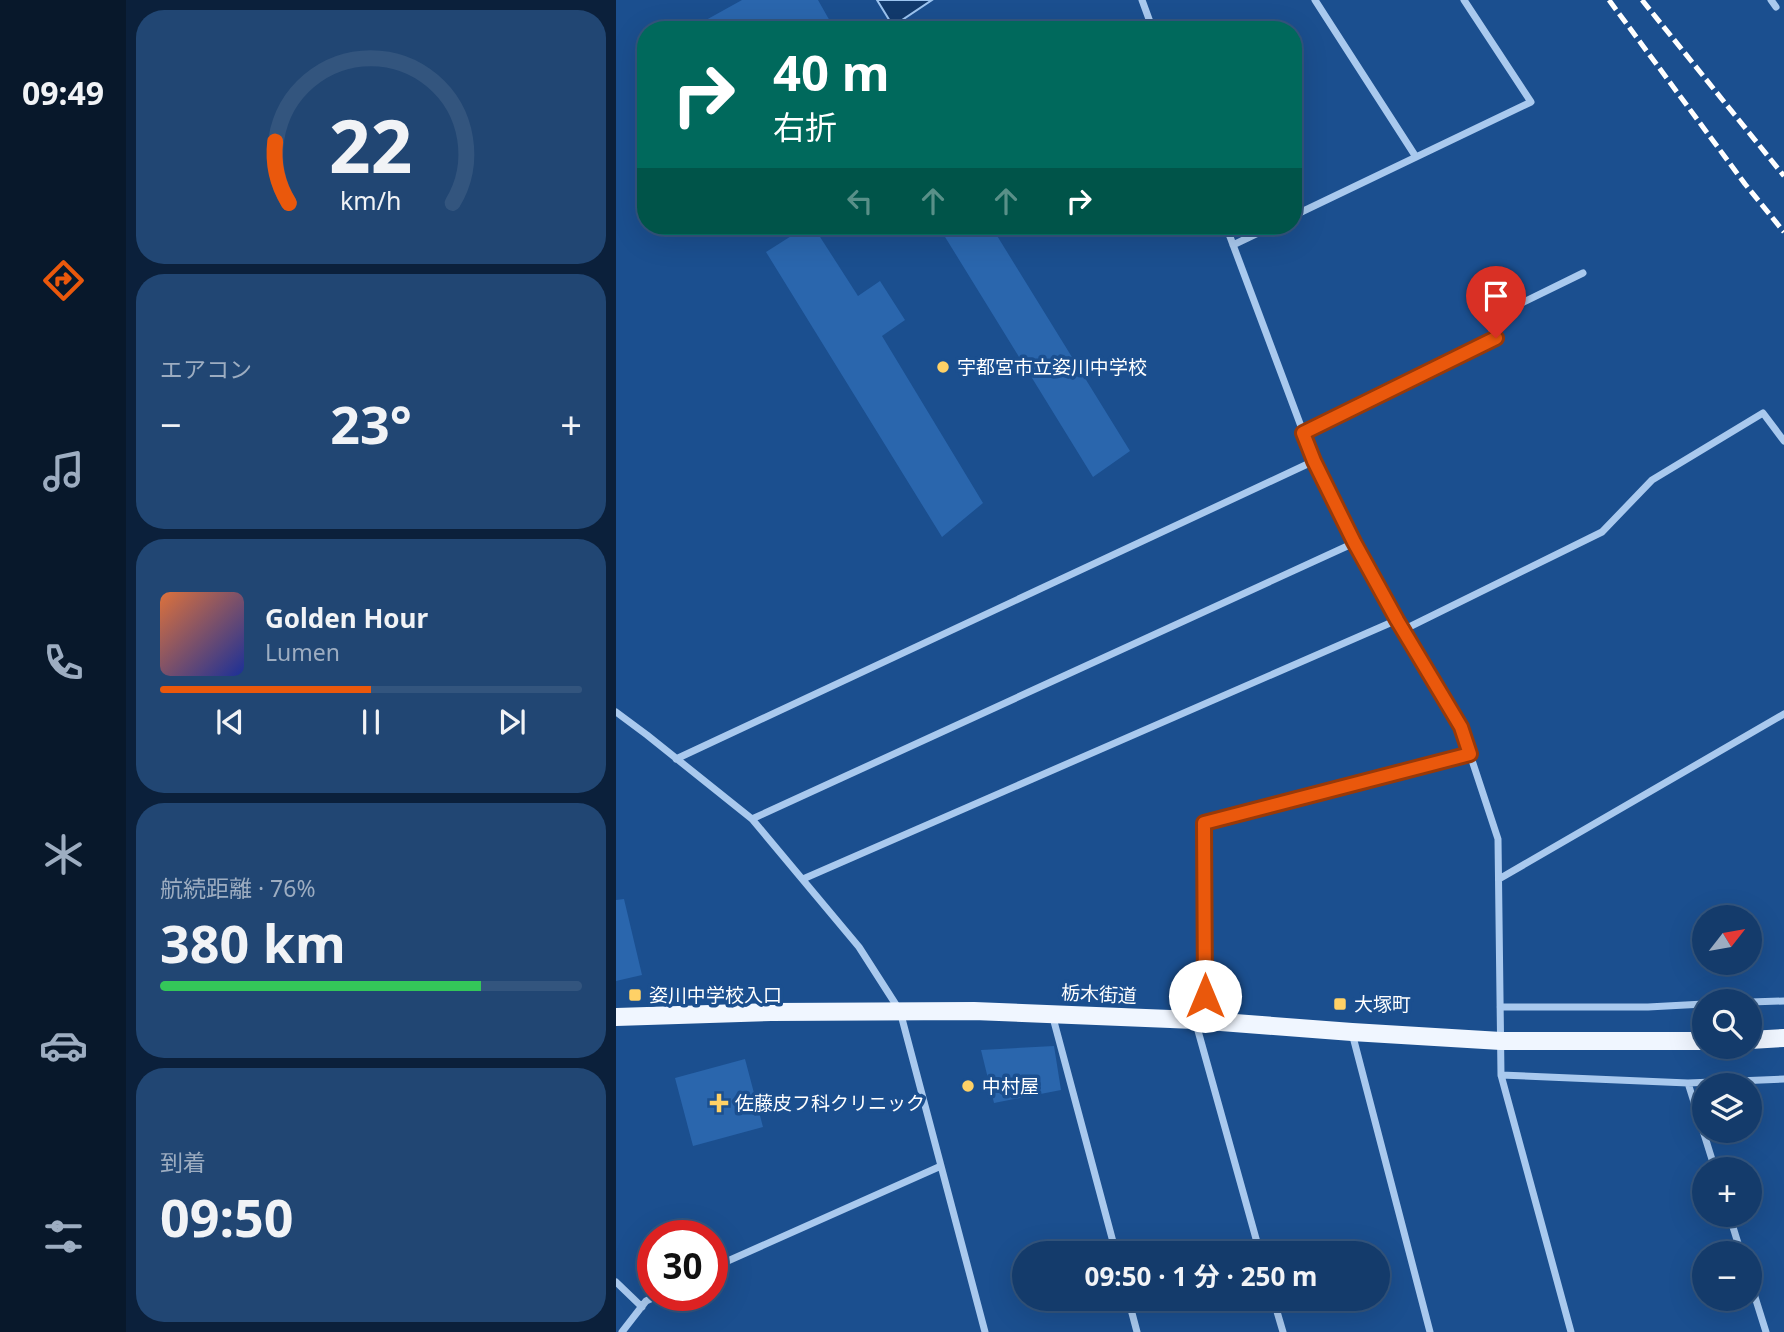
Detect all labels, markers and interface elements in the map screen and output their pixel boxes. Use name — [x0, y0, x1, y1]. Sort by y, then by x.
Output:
text: 40 m — [773, 39, 890, 105]
icon: right — [658, 49, 749, 140]
text: 09:49 — [22, 71, 104, 114]
text: 22 — [329, 96, 413, 195]
text: 右折 — [773, 105, 837, 148]
icon: left — [841, 182, 879, 220]
icon: ahead — [914, 182, 952, 220]
icon: ahead — [987, 182, 1025, 220]
icon: right — [1060, 182, 1098, 220]
text: km/h — [340, 183, 402, 217]
icon: directions — [39, 256, 88, 305]
pin — [1466, 266, 1526, 338]
icon: arrive — [1477, 277, 1515, 315]
text: エアコン — [160, 353, 252, 385]
place label: 宇都宮市立姿川中学校 — [957, 354, 1147, 380]
marker: 宇都宮市立姿川中学校 — [935, 359, 951, 375]
text: 23° — [330, 388, 412, 459]
text: − — [160, 398, 182, 450]
text: + — [560, 398, 582, 450]
icon: music — [39, 447, 88, 496]
text: Golden Hour — [265, 600, 428, 636]
text: Lumen — [265, 636, 340, 668]
icon: phone — [39, 638, 88, 687]
icon: previous — [211, 703, 249, 741]
icon: pause — [352, 703, 390, 741]
icon: next — [493, 703, 531, 741]
icon: climate — [39, 830, 88, 879]
text: 航続距離 · 76% — [160, 872, 316, 904]
north arrow — [1692, 905, 1762, 975]
map controls — [1692, 905, 1762, 1311]
text: 380 km — [160, 907, 346, 978]
position arrow — [1168, 959, 1242, 1033]
street label: 栃木街道 — [1060, 979, 1138, 1009]
place label: 姿川中学校入口 — [649, 982, 782, 1008]
marker: 姿川中学校入口 — [627, 987, 643, 1003]
button: search — [1692, 989, 1762, 1059]
place label: 大塚町 — [1354, 991, 1411, 1017]
marker: 大塚町 — [1332, 996, 1348, 1012]
icon: car — [39, 1021, 88, 1070]
place label: 中村屋 — [982, 1073, 1039, 1099]
button: layers — [1692, 1073, 1762, 1143]
marker: 中村屋 — [960, 1078, 976, 1094]
place label: 佐藤皮フ科クリニック — [735, 1090, 925, 1116]
marker: 佐藤皮フ科クリニック — [709, 1093, 729, 1113]
text: 到着 — [160, 1146, 206, 1178]
button: + — [1692, 1157, 1762, 1227]
text: 09:50 — [160, 1181, 294, 1252]
icon: filters — [39, 1212, 88, 1261]
speed limit sign: 30 — [637, 1220, 728, 1311]
button: − — [1692, 1241, 1762, 1311]
text: 09:50 · 1 分 · 250 m — [1085, 1258, 1317, 1294]

